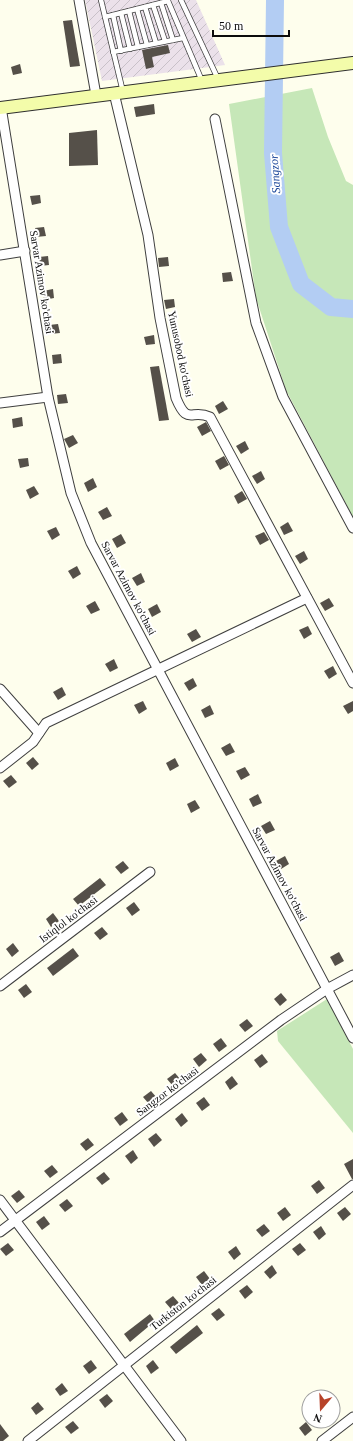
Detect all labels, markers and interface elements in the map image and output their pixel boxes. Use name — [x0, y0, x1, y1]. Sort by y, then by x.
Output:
scale bar — [213, 12, 289, 38]
text: 50 m — [219, 19, 244, 33]
water label: Sangzor — [267, 154, 283, 194]
street label: Sarvar Azimov ko'chasi — [28, 229, 56, 335]
street label: Yunusobod ko'chasi — [166, 310, 196, 398]
street label: Sarvar Azimov ko'chasi — [99, 539, 159, 637]
street label: Sarvar Azimov ko'chasi — [250, 825, 310, 923]
street label: Istiqlol ko'chasi — [37, 893, 99, 945]
street label: Sangzor ko'chasi — [134, 1064, 200, 1118]
street label: Turkiston ko'chasi — [147, 1273, 219, 1333]
north arrow — [301, 1389, 341, 1429]
text: N — [312, 1411, 323, 1425]

